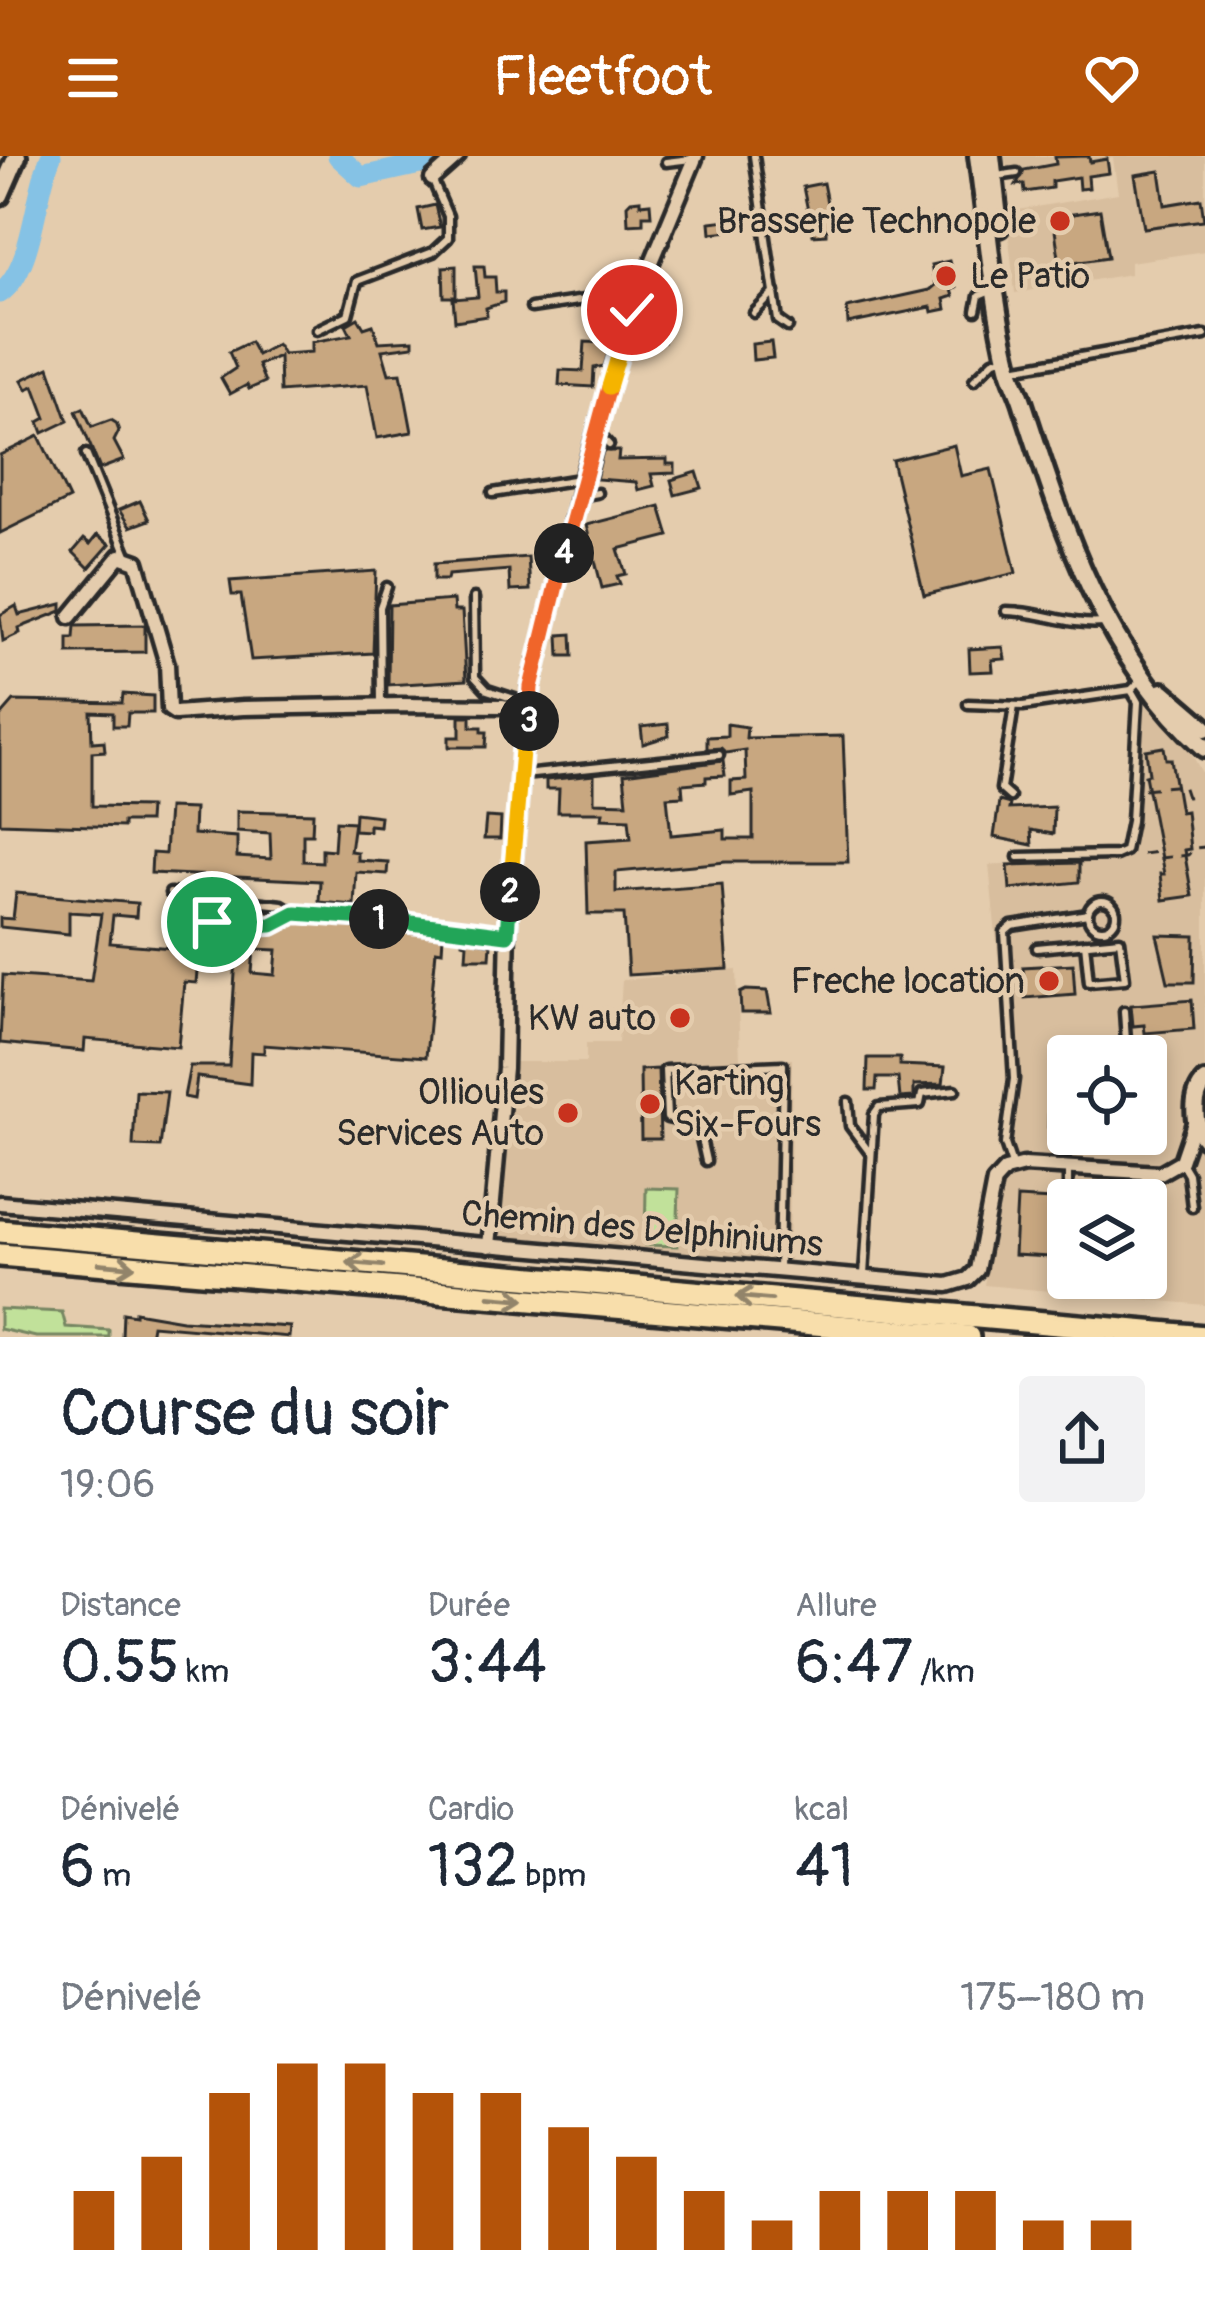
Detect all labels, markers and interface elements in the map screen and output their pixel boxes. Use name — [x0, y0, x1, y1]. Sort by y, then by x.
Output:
text: Fleetfoot — [493, 44, 712, 112]
icon: menu — [60, 45, 126, 111]
icon: heart — [1079, 45, 1145, 111]
place label: Brasserie Technopole — [717, 199, 1036, 244]
marker: Brasserie Technopole — [1047, 208, 1073, 234]
place label: Le Patio — [970, 254, 1090, 299]
pin — [581, 259, 683, 361]
marker: Le Patio — [933, 263, 959, 289]
icon: check — [599, 277, 665, 343]
pin: 4 — [534, 523, 594, 583]
text: 4 — [554, 532, 574, 573]
pin: 3 — [499, 691, 559, 751]
text: 3 — [520, 700, 538, 741]
pin: 2 — [480, 862, 540, 922]
pin — [161, 871, 263, 973]
text: 2 — [501, 871, 519, 912]
icon: arrive — [179, 889, 245, 955]
pin: 1 — [349, 889, 409, 949]
text: 1 — [373, 898, 385, 939]
place label: Freche location — [791, 959, 1025, 1004]
marker: Freche location — [1036, 968, 1062, 994]
place label: KW auto — [528, 996, 656, 1041]
marker: KW auto — [667, 1005, 693, 1031]
map controls — [1047, 1035, 1167, 1299]
button: locate — [1047, 1035, 1167, 1155]
place label: Karting Six-Fours — [674, 1061, 821, 1147]
place label: Ollioules Services Auto — [336, 1070, 544, 1156]
marker: Karting Six-Fours — [637, 1091, 663, 1117]
marker: Ollioules Services Auto — [555, 1100, 581, 1126]
button: layers — [1047, 1179, 1167, 1299]
street label: Chemin des Delphiniums — [459, 1191, 825, 1267]
one-way arrow — [346, 1252, 385, 1275]
one-way arrow — [97, 1253, 136, 1276]
one-way arrow — [735, 1286, 774, 1309]
one-way arrow — [487, 1287, 526, 1310]
text: Course du soir — [60, 1373, 449, 1456]
button: share — [1019, 1376, 1145, 1502]
text: 19:06 — [60, 1460, 155, 1509]
text: Distance — [60, 1585, 181, 1626]
text: Durée — [428, 1585, 510, 1626]
text: Allure — [795, 1585, 876, 1626]
text: 0.55 — [60, 1626, 179, 1701]
text: 3:44 — [428, 1626, 547, 1701]
text: 6:47 — [795, 1626, 913, 1701]
text: km — [179, 1651, 229, 1692]
text: /km — [913, 1651, 975, 1692]
text: Dénivelé — [60, 1789, 180, 1830]
text: Cardio — [428, 1789, 514, 1830]
text: kcal — [795, 1789, 849, 1830]
text: 6 — [60, 1830, 95, 1905]
text: 132 — [428, 1830, 518, 1905]
text: 41 — [795, 1830, 854, 1905]
text: m — [95, 1855, 131, 1896]
text: bpm — [518, 1855, 586, 1896]
text: Dénivelé — [60, 1973, 202, 2022]
text: 175–180 m — [960, 1973, 1145, 2022]

